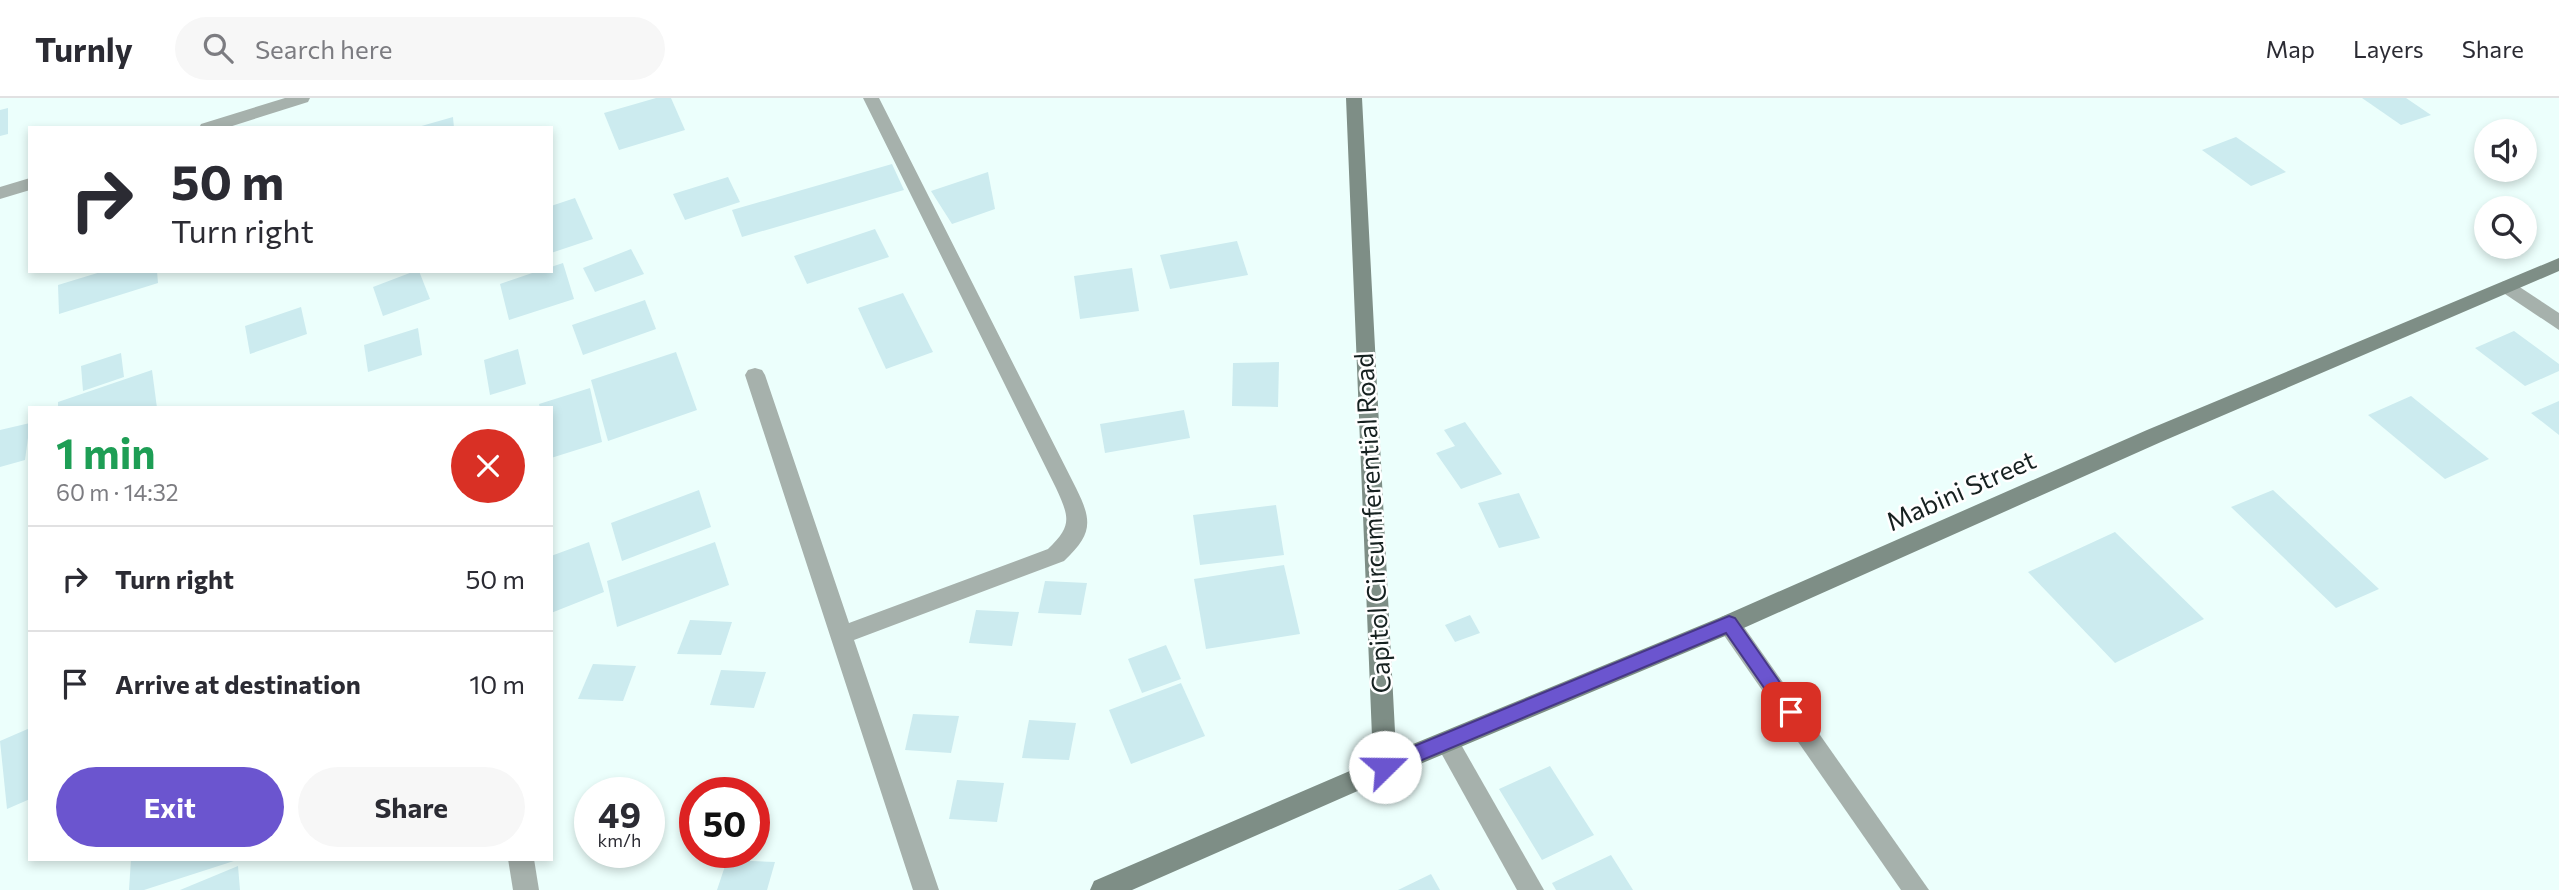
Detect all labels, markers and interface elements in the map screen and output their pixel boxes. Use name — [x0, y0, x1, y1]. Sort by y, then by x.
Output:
search box — [175, 17, 665, 80]
text: Turnly — [35, 28, 133, 69]
icon: search — [199, 29, 237, 67]
text: Search here — [255, 33, 392, 64]
text: Map — [2266, 34, 2315, 63]
text: Layers — [2353, 34, 2424, 63]
text: Share — [2462, 34, 2524, 63]
map controls — [2474, 119, 2537, 259]
button: sound — [2474, 119, 2537, 182]
text: 50 m — [171, 150, 284, 210]
icon: right — [56, 154, 147, 245]
button: search — [2474, 196, 2537, 259]
text: Turn right — [171, 210, 314, 250]
street label: Capitol Circumferential Road — [1347, 352, 1396, 694]
text: 1 min — [56, 426, 156, 478]
button: close — [451, 429, 525, 503]
street label: Mabini Street — [1881, 443, 2040, 536]
text: 60 m · 14:32 — [56, 478, 179, 506]
icon: right — [56, 560, 94, 598]
text: Turn right — [115, 563, 234, 594]
text: 50 m — [465, 563, 525, 594]
icon: arrive — [56, 665, 94, 703]
text: Arrive at destination — [115, 668, 361, 699]
text: 10 m — [469, 668, 525, 699]
pin — [1761, 682, 1821, 742]
icon: arrive — [1772, 693, 1810, 731]
position arrow — [1348, 730, 1422, 804]
button: Exit — [56, 767, 284, 847]
button: Share — [298, 767, 525, 847]
speed limit sign: 50 — [679, 777, 770, 868]
text: 49 — [598, 792, 641, 835]
text: km/h — [598, 829, 641, 851]

